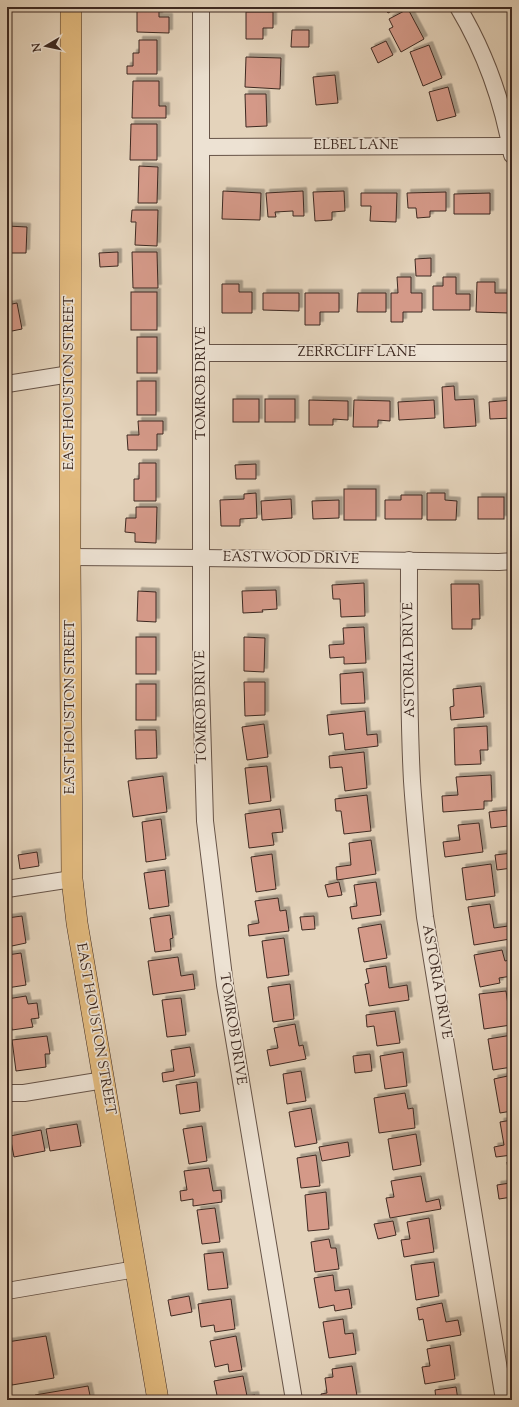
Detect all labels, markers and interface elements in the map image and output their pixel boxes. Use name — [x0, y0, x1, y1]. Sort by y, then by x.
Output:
north arrow — [26, 26, 66, 66]
text: N — [28, 42, 46, 54]
street label: ELBEL LANE — [313, 136, 399, 156]
street label: EAST HOUSTON STREET — [60, 296, 80, 470]
street label: TOMROB DRIVE — [192, 326, 212, 440]
street label: ZERRCLIFF LANE — [298, 343, 417, 363]
street label: EASTWOOD DRIVE — [223, 548, 360, 570]
street label: ASTORIA DRIVE — [399, 601, 421, 718]
street label: EAST HOUSTON STREET — [61, 620, 81, 794]
street label: TOMROB DRIVE — [191, 650, 213, 764]
street label: ASTORIA DRIVE — [416, 923, 456, 1041]
street label: EAST HOUSTON STREET — [70, 941, 120, 1117]
street label: TOMROB DRIVE — [213, 971, 251, 1087]

